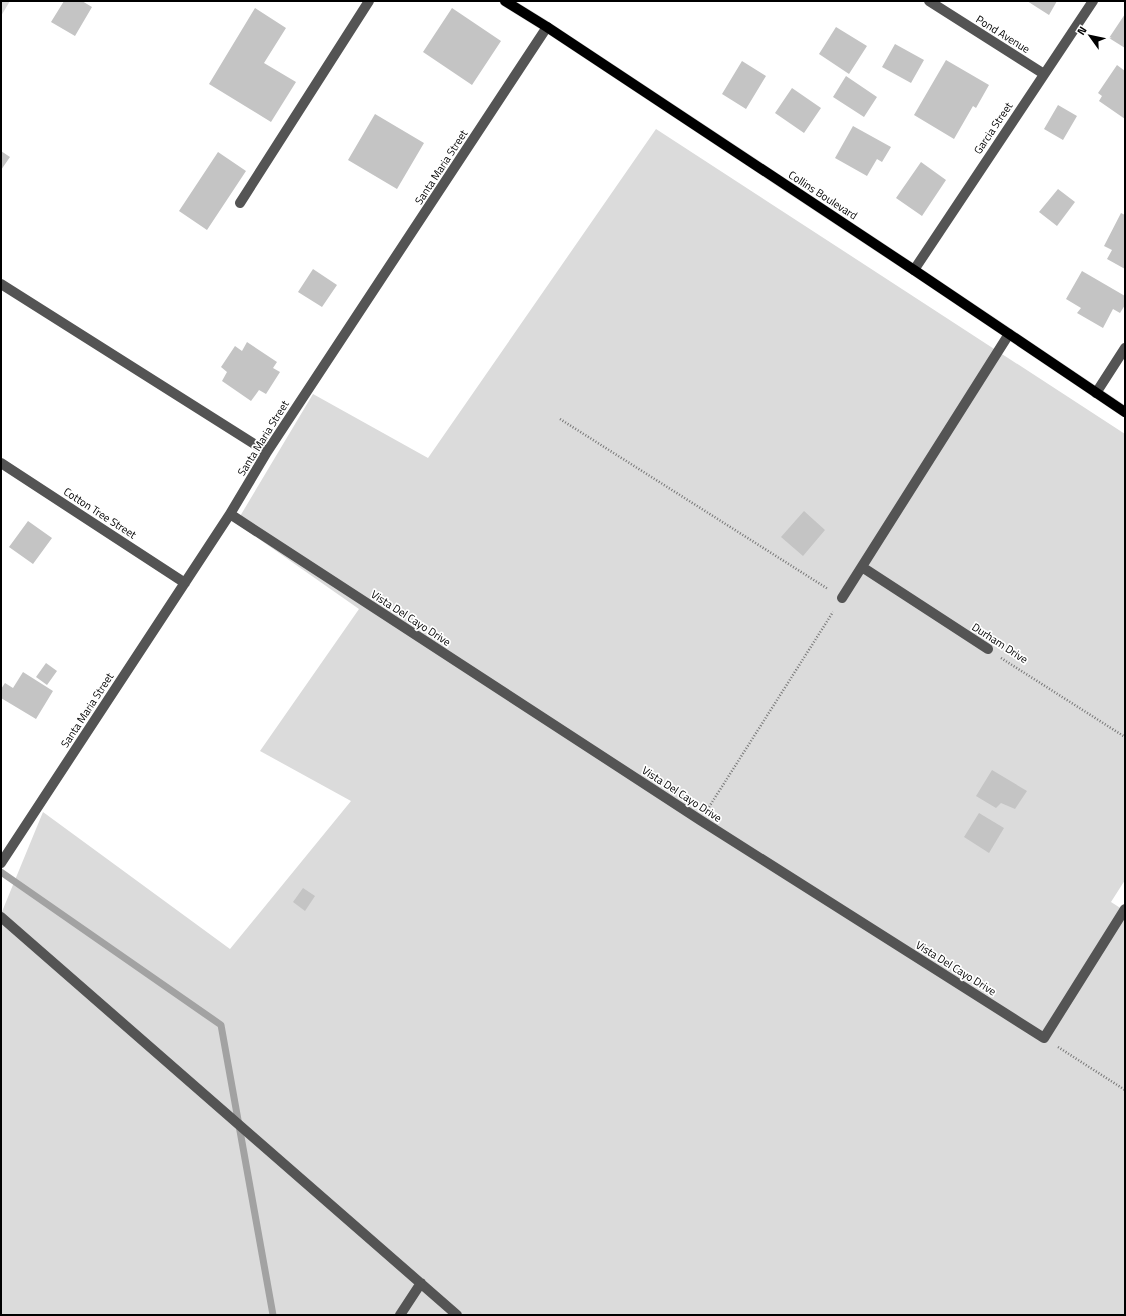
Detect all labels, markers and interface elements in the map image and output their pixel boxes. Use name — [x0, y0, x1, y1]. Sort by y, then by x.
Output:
street label: Pond Avenue — [973, 11, 1033, 57]
north arrow — [1070, 16, 1110, 56]
text: N — [1073, 23, 1090, 38]
street label: Garcia Street — [970, 99, 1016, 157]
street label: Santa Maria Street — [411, 126, 471, 208]
street label: Collins Boulevard — [785, 167, 861, 223]
street label: Santa Maria Street — [233, 397, 293, 479]
street label: Cotton Tree Street — [60, 483, 140, 543]
street label: Vista Del Cayo Drive — [368, 586, 454, 650]
street label: Durham Drive — [969, 619, 1031, 667]
street label: Santa Maria Street — [57, 669, 117, 751]
street label: Vista Del Cayo Drive — [639, 762, 725, 826]
street label: Vista Del Cayo Drive — [913, 937, 1000, 999]

